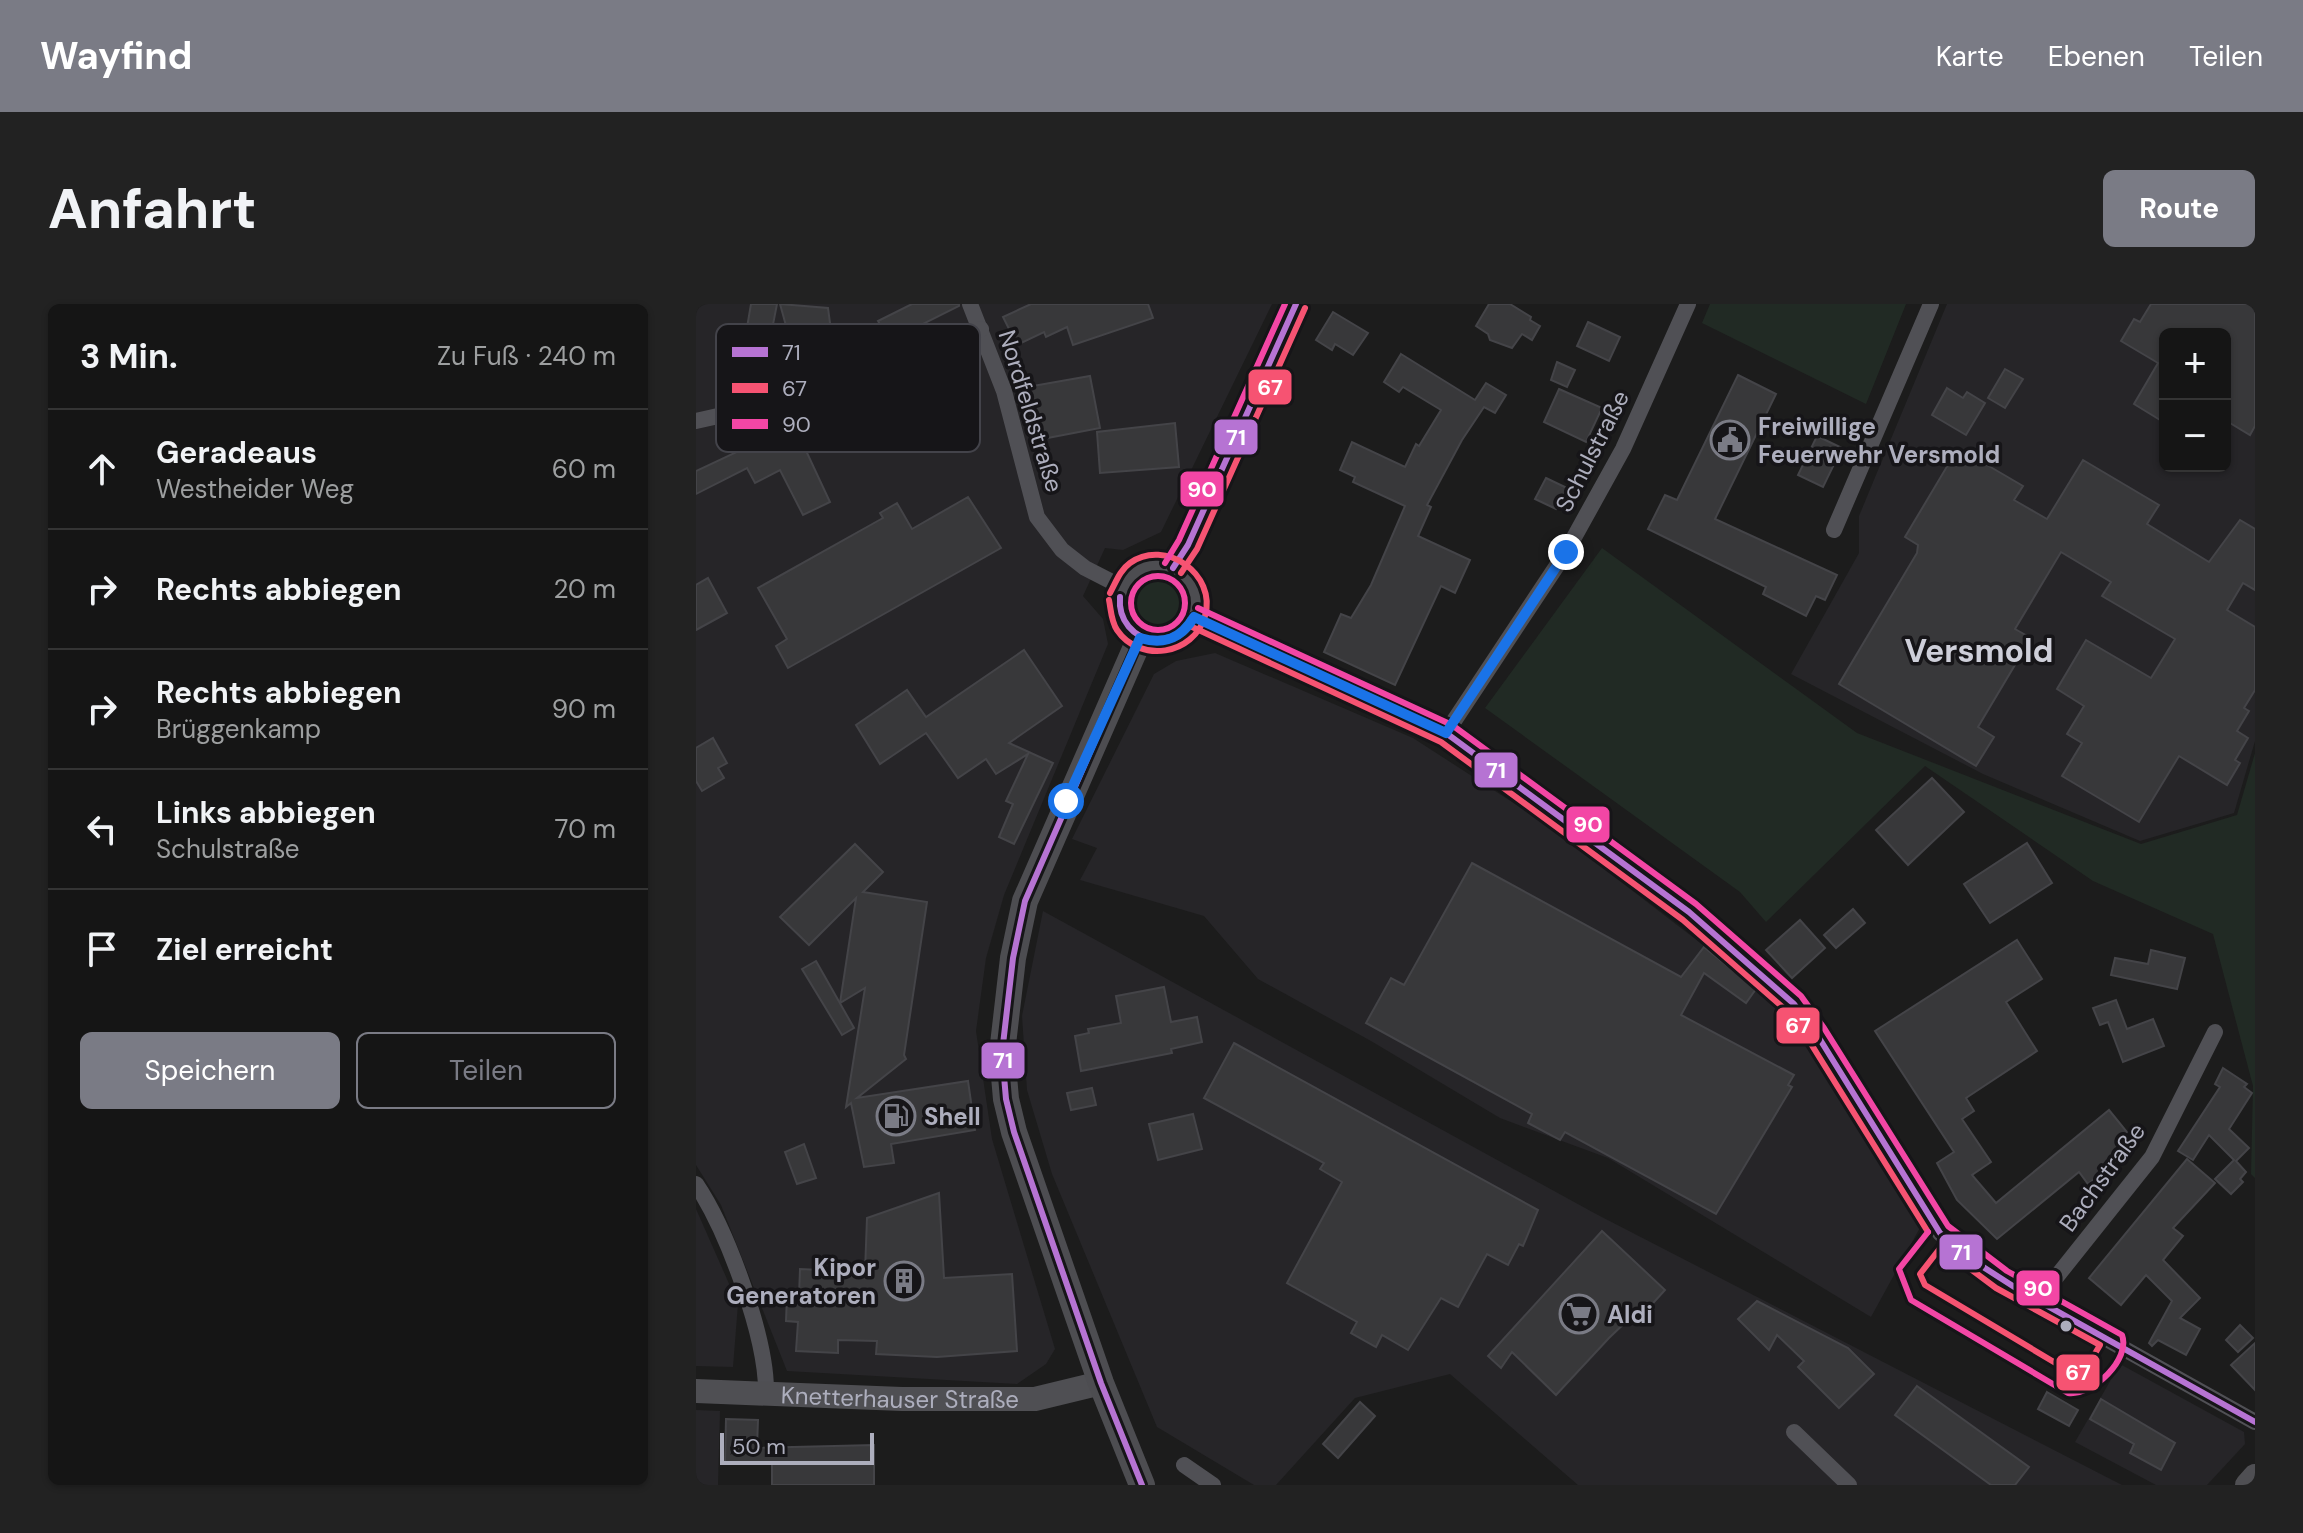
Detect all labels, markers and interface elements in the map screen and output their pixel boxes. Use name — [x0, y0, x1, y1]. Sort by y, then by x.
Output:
text: Wayfind — [40, 31, 193, 81]
text: Karte — [1936, 38, 2004, 75]
text: Ebenen — [2048, 38, 2145, 75]
text: Teilen — [2189, 38, 2263, 75]
button: Route — [2103, 170, 2255, 247]
text: Anfahrt — [48, 172, 257, 245]
legend — [716, 324, 980, 452]
street label: Nordfeldstraße — [992, 326, 1070, 496]
map controls — [2159, 328, 2231, 472]
button: + — [2159, 328, 2231, 400]
text: 3 Min. — [80, 334, 177, 379]
text: 71 — [782, 338, 801, 367]
text: Zu Fuß · 240 m — [437, 339, 616, 373]
line badge: 67 — [1247, 368, 1293, 406]
text: 67 — [1257, 373, 1283, 402]
text: 67 — [782, 374, 807, 403]
street label: Schulstraße — [1548, 385, 1636, 517]
button: − — [2159, 400, 2231, 472]
text: 90 — [782, 410, 811, 439]
place label: Freiwillige Feuerwehr Versmold — [1758, 411, 2000, 470]
line badge: 71 — [1213, 418, 1259, 456]
public building icon: Freiwillige Feuerwehr Versmold — [1709, 419, 1751, 461]
text: 71 — [1226, 423, 1246, 452]
text: Geradeaus — [156, 433, 317, 472]
icon: ahead — [80, 447, 124, 491]
text: 60 m — [552, 452, 616, 486]
line badge: 90 — [1179, 470, 1225, 508]
text: Westheider Weg — [156, 472, 354, 506]
text: 90 — [1187, 475, 1217, 504]
route end — [1548, 534, 1584, 570]
icon: right — [80, 567, 124, 611]
text: Rechts abbiegen — [156, 570, 401, 609]
text: 20 m — [553, 572, 616, 606]
district label: Versmold — [1904, 630, 2054, 672]
text: Rechts abbiegen — [156, 673, 401, 712]
icon: right — [80, 687, 124, 731]
text: 90 m — [552, 692, 616, 726]
text: Brüggenkamp — [156, 712, 321, 746]
line badge: 71 — [1473, 751, 1519, 789]
text: 71 — [1486, 756, 1506, 785]
route start — [1048, 783, 1084, 819]
text: Links abbiegen — [156, 793, 376, 832]
line badge: 90 — [1565, 805, 1611, 844]
icon: left — [80, 807, 124, 851]
text: 90 — [1573, 810, 1603, 839]
text: 70 m — [555, 812, 616, 846]
text: Schulstraße — [156, 832, 300, 866]
icon: arrive — [80, 927, 124, 971]
text: Ziel erreicht — [156, 930, 333, 969]
line badge: 67 — [1775, 1006, 1821, 1045]
text: 67 — [1785, 1011, 1811, 1040]
button: Speichern — [80, 1032, 340, 1109]
button: Teilen — [356, 1032, 616, 1109]
line badge: 71 — [980, 1041, 1026, 1080]
text: 71 — [993, 1046, 1013, 1075]
fuel station icon: Shell — [875, 1095, 917, 1137]
place label: Shell — [924, 1101, 981, 1132]
street label: Bachstraße — [2052, 1116, 2152, 1238]
line badge: 71 — [1938, 1233, 1984, 1271]
text: 71 — [1951, 1238, 1971, 1267]
place label: Kipor Generatoren — [726, 1252, 876, 1311]
building icon: Kipor Generatoren — [883, 1260, 925, 1302]
line badge: 90 — [2015, 1269, 2061, 1307]
text: 90 — [2023, 1274, 2053, 1303]
supermarket icon: Aldi — [1558, 1293, 1600, 1335]
place label: Aldi — [1607, 1299, 1653, 1330]
unlabelled marker — [2058, 1318, 2074, 1334]
line badge: 67 — [2055, 1353, 2101, 1392]
text: 67 — [2065, 1358, 2091, 1387]
street label: Knetterhauser Straße — [780, 1379, 1019, 1415]
scale bar — [720, 1429, 874, 1465]
text: 50 m — [732, 1432, 786, 1461]

